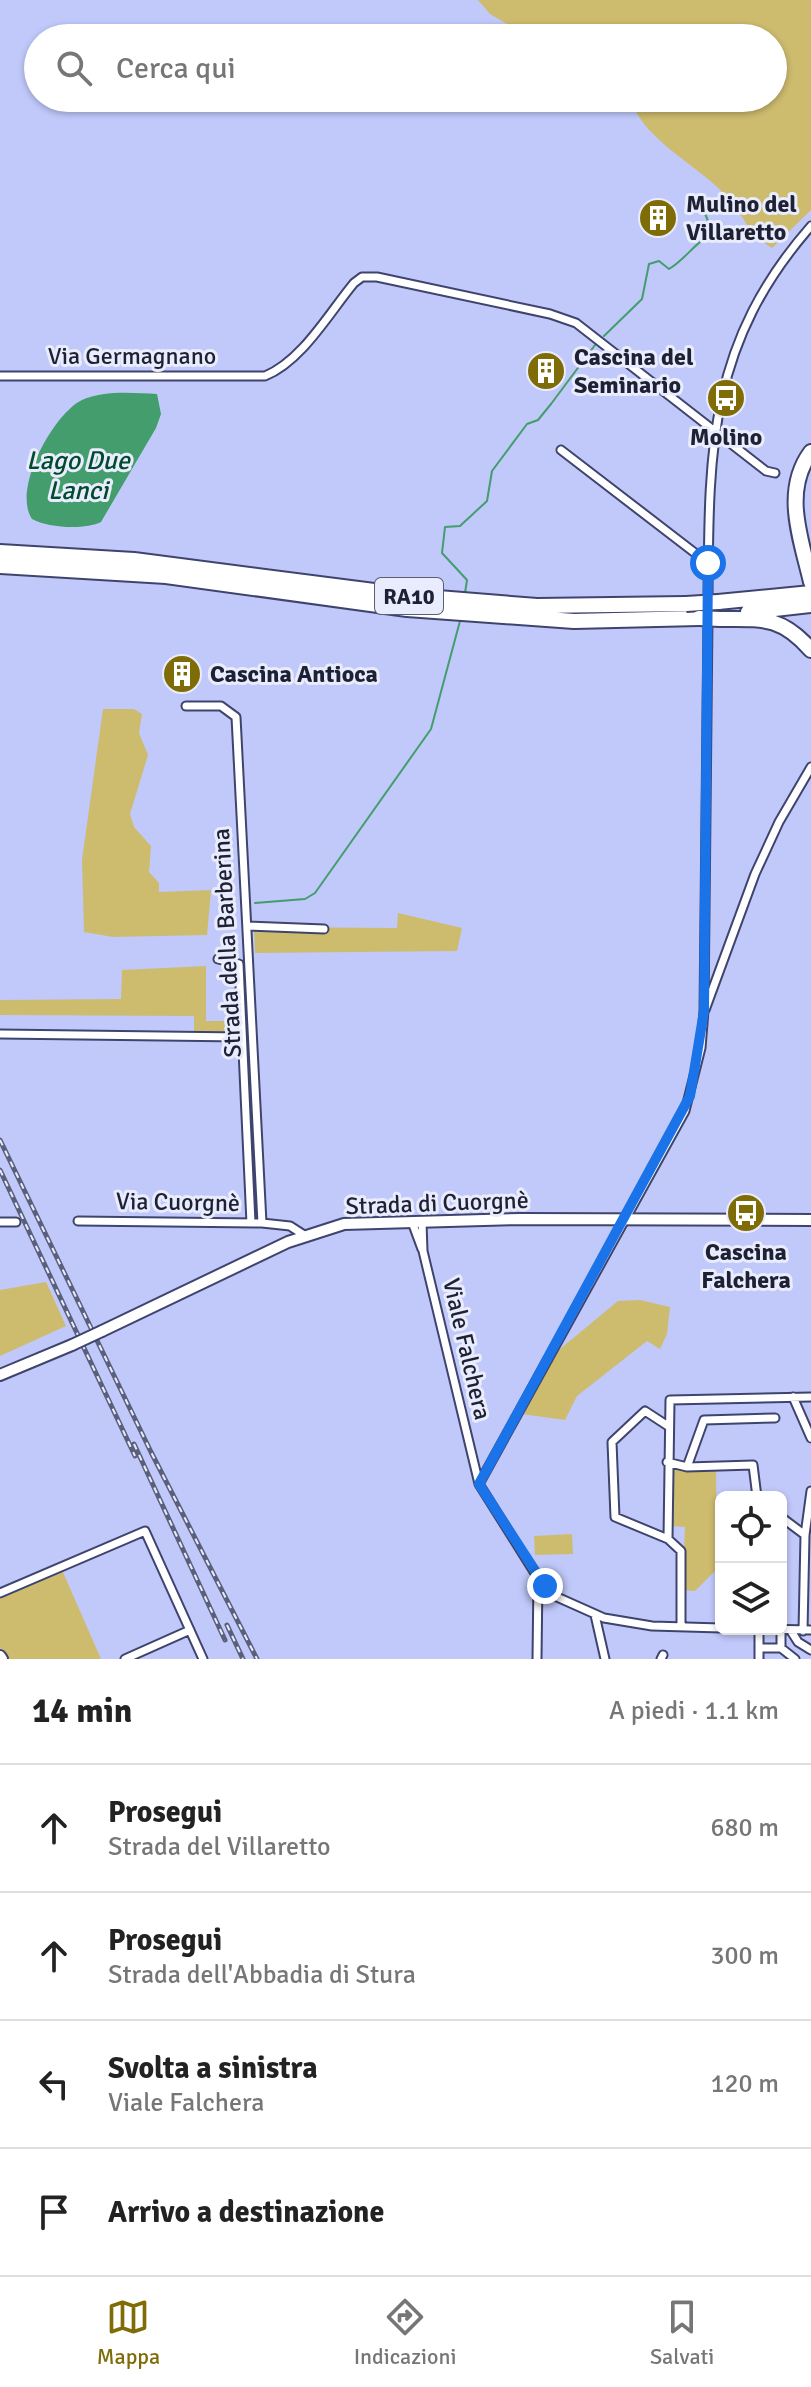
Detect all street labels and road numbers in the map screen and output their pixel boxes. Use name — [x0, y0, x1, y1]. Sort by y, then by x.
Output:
street label: Via Germagnano — [48, 341, 216, 371]
road number: RA10 — [375, 578, 443, 614]
street label: Strada della Barberina — [206, 827, 248, 1059]
street label: Strada di Cuorgnè — [345, 1185, 529, 1221]
street label: Via Cuorgnè — [116, 1186, 240, 1218]
street label: Viale Falchera — [436, 1275, 498, 1423]

